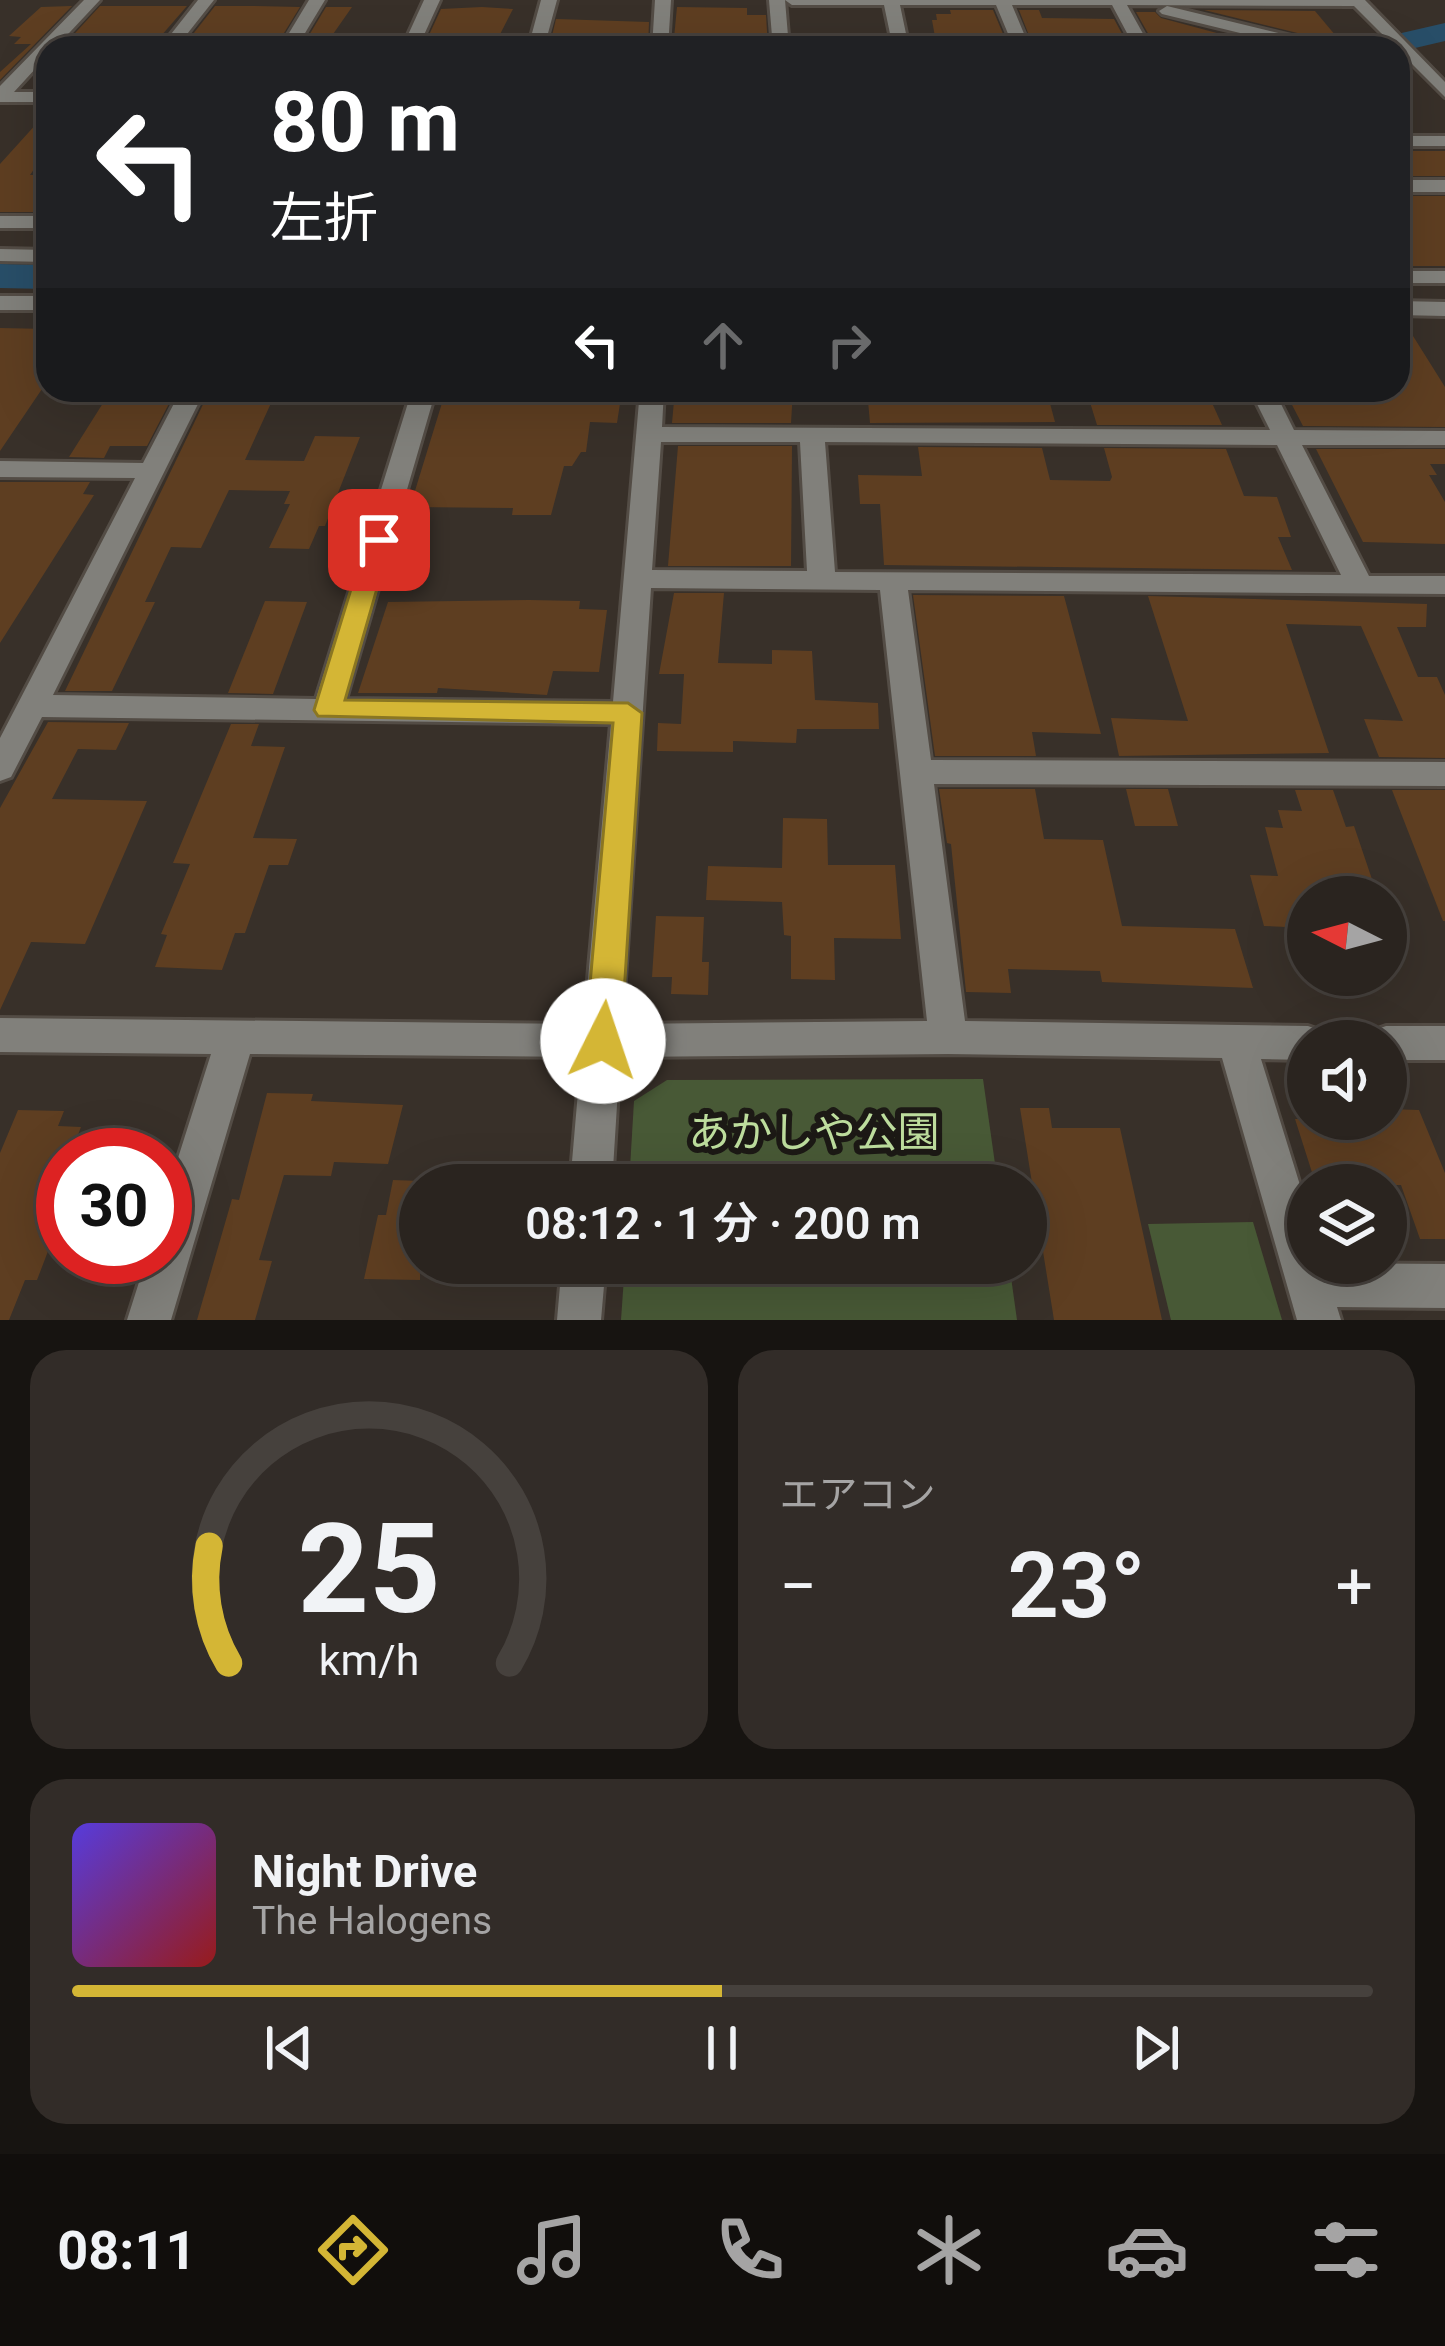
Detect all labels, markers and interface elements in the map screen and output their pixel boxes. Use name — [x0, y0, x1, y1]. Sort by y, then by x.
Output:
text: 80 m — [270, 73, 460, 172]
icon: left — [72, 84, 228, 240]
text: 左折 — [270, 187, 378, 250]
icon: left — [564, 312, 630, 378]
icon: ahead — [690, 312, 756, 378]
icon: right — [816, 312, 882, 378]
pin — [328, 489, 430, 591]
icon: arrive — [346, 507, 412, 573]
north arrow — [1287, 876, 1407, 996]
map controls — [1287, 876, 1407, 1284]
position arrow — [540, 978, 666, 1104]
button: sound — [1287, 1020, 1407, 1140]
park label: あかしや公園 — [688, 1108, 940, 1157]
speed limit sign: 30 — [36, 1128, 192, 1284]
button: layers — [1287, 1164, 1407, 1284]
text: 08:12 · 1 分 · 200 m — [525, 1197, 921, 1250]
text: エアコン — [780, 1472, 936, 1518]
text: 25 — [297, 1496, 440, 1642]
text: 23° — [1008, 1534, 1145, 1639]
text: − — [780, 1548, 817, 1625]
text: + — [1336, 1548, 1373, 1625]
text: km/h — [318, 1634, 419, 1684]
text: Night Drive — [252, 1845, 477, 1898]
text: The Halogens — [252, 1898, 492, 1944]
icon: previous — [256, 2015, 322, 2081]
icon: pause — [689, 2015, 755, 2081]
icon: next — [1123, 2015, 1189, 2081]
icon: directions — [311, 2208, 395, 2292]
icon: music — [510, 2208, 594, 2292]
icon: phone — [708, 2208, 792, 2292]
icon: climate — [907, 2208, 991, 2292]
icon: car — [1105, 2208, 1189, 2292]
icon: filters — [1304, 2208, 1388, 2292]
text: 08:11 — [57, 2219, 196, 2282]

